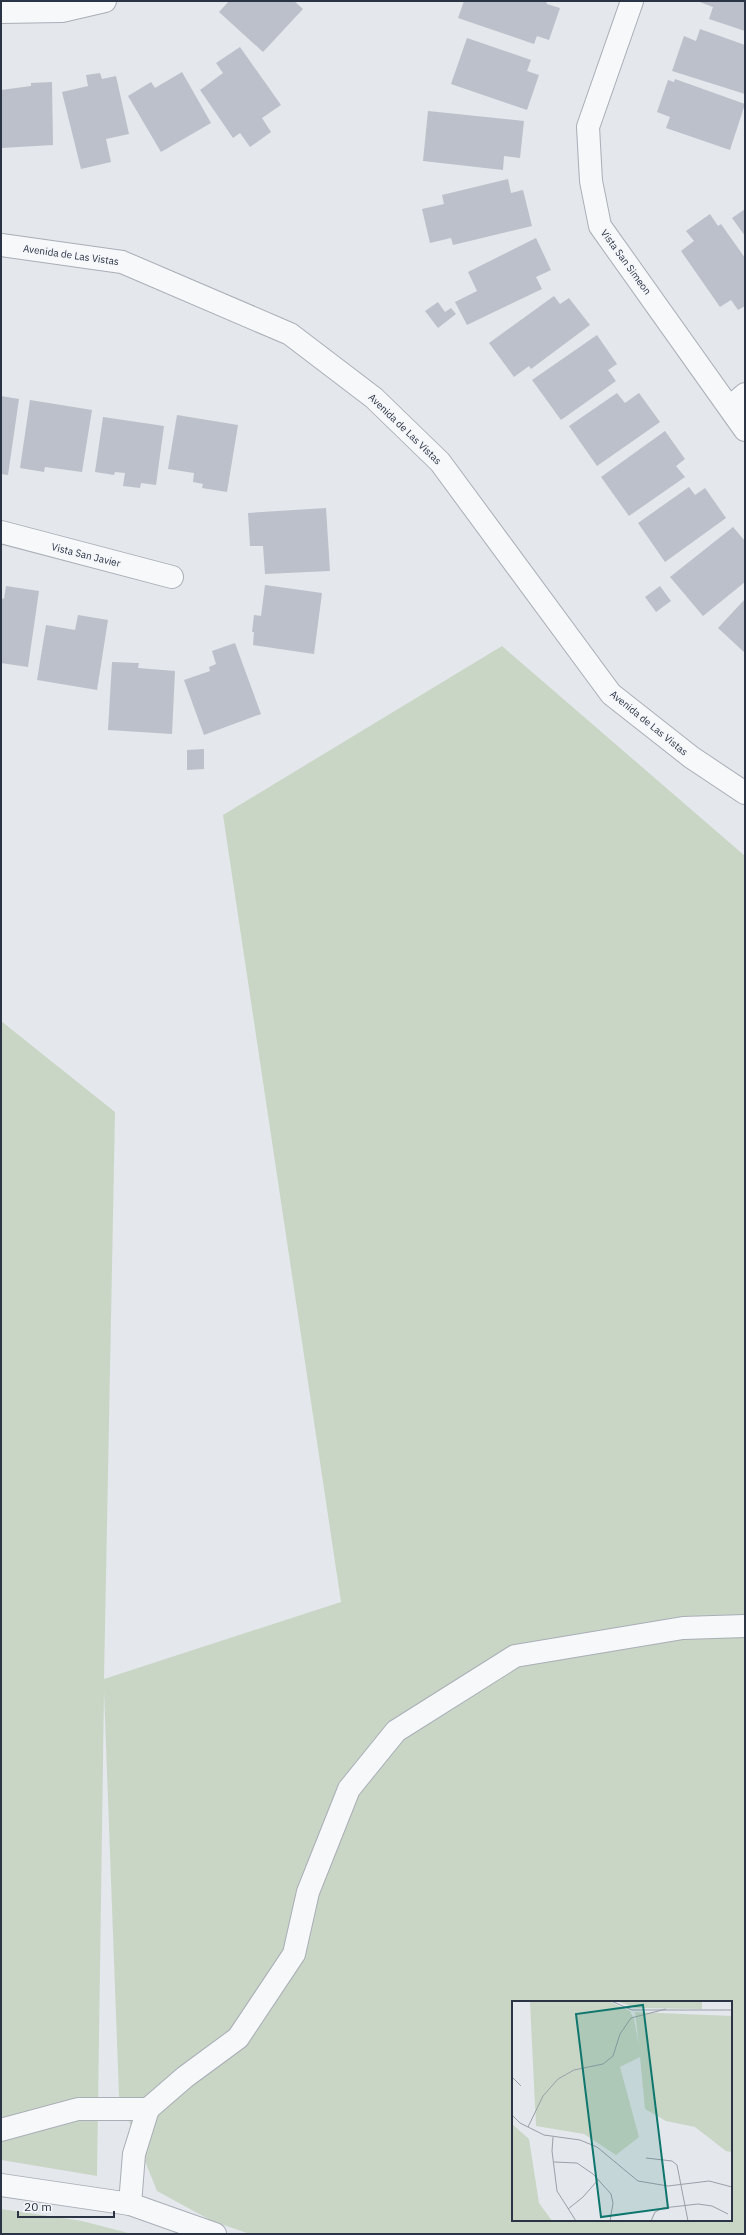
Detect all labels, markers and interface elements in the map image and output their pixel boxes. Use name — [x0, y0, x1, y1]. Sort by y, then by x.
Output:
street label: Vista San Simeon — [598, 227, 654, 297]
street label: Avenida de Las Vistas — [22, 242, 120, 268]
street label: Avenida de Las Vistas — [366, 391, 444, 467]
street label: Vista San Javier — [50, 540, 122, 570]
street label: Avenida de Las Vistas — [607, 688, 691, 759]
inset map — [512, 2001, 732, 2221]
scale bar — [18, 2193, 114, 2219]
text: 20 m — [24, 2199, 52, 2214]

